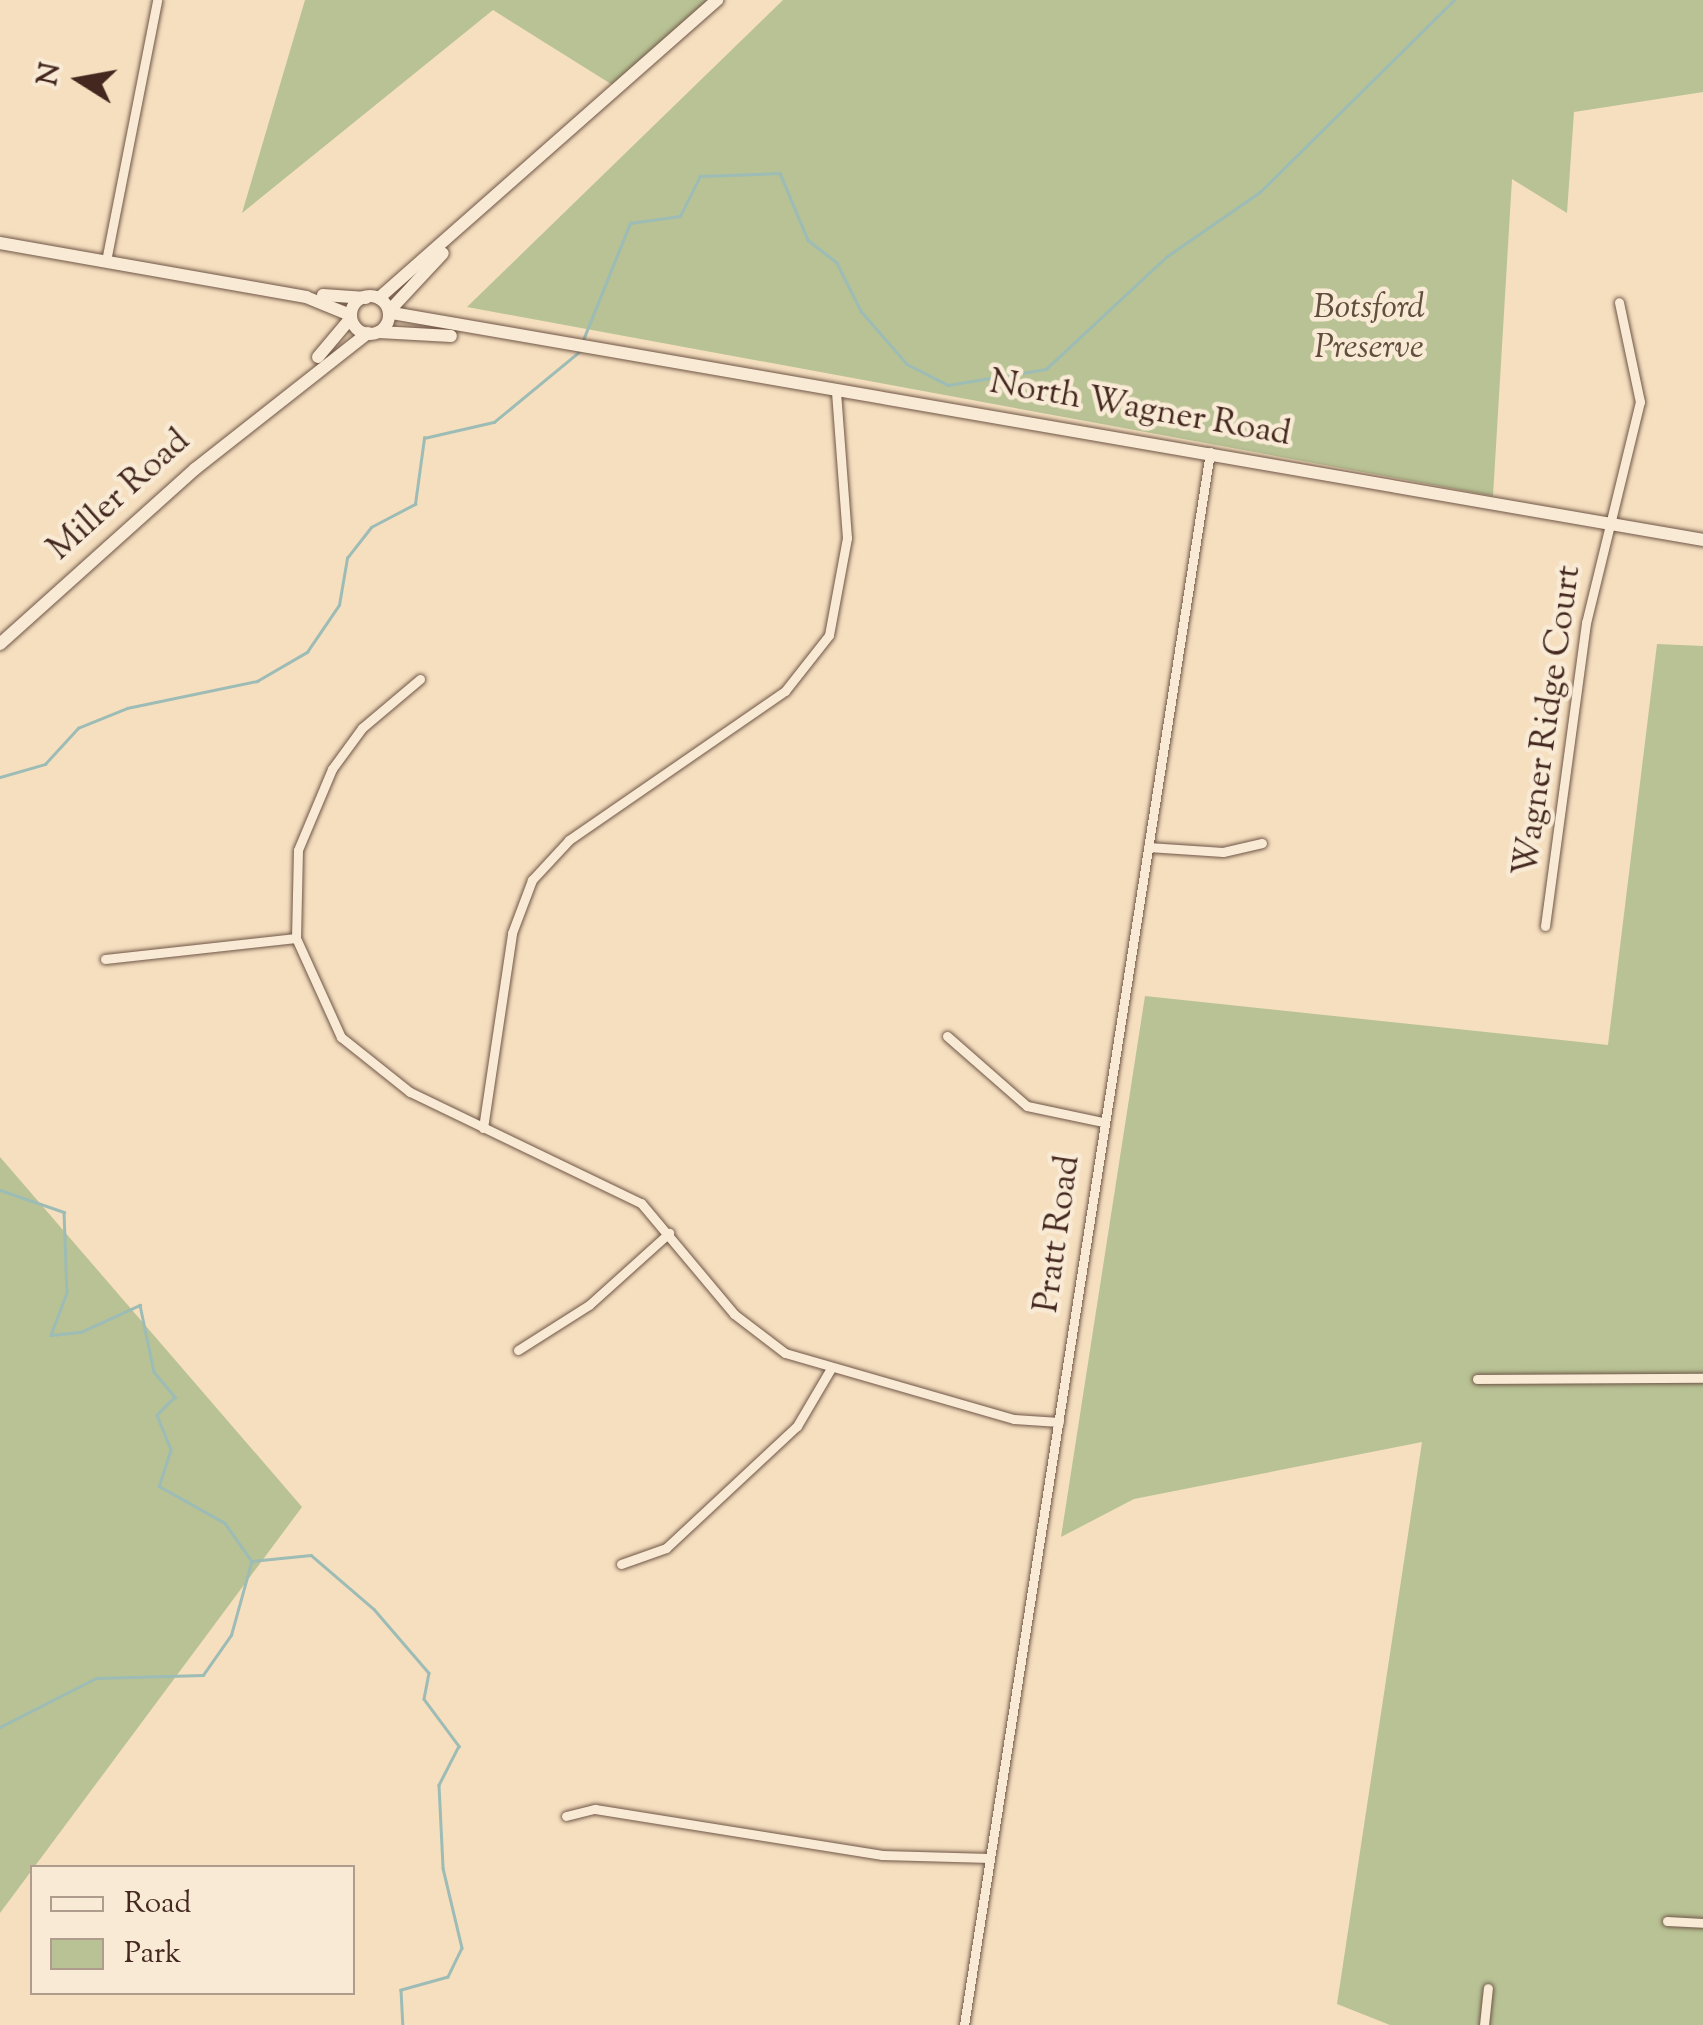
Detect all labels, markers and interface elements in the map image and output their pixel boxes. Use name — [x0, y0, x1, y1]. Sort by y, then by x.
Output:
north arrow — [30, 30, 130, 130]
text: N — [29, 59, 72, 89]
park label: Botsford Preserve — [1313, 288, 1425, 370]
street label: North Wagner Road — [986, 363, 1294, 457]
street label: Miller Road — [40, 421, 200, 571]
street label: Wagner Ridge Court — [1506, 563, 1592, 879]
street label: Pratt Road — [1027, 1153, 1091, 1315]
legend — [30, 1865, 355, 1995]
text: Road — [124, 1883, 191, 1926]
text: Park — [124, 1933, 181, 1976]

